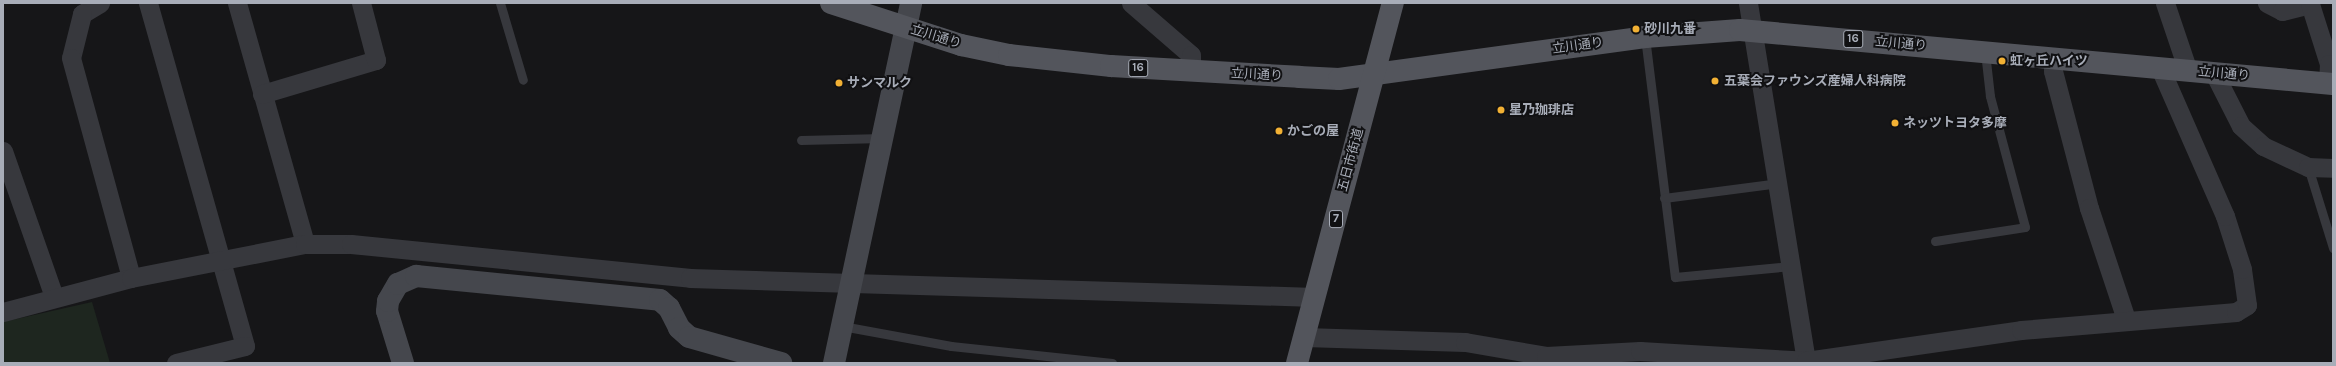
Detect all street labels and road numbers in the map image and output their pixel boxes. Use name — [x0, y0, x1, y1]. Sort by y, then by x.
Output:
street label: 立川通り — [909, 22, 963, 52]
road number: 16 — [1843, 29, 1863, 49]
street label: 立川通り — [1874, 34, 1928, 54]
street label: 立川通り — [1551, 35, 1605, 57]
road number: 16 — [1128, 58, 1148, 78]
street label: 立川通り — [2197, 64, 2251, 84]
street label: 立川通り — [1231, 66, 1283, 84]
street label: 五日市街道 — [1335, 127, 1367, 193]
road number: 7 — [1329, 209, 1343, 229]

